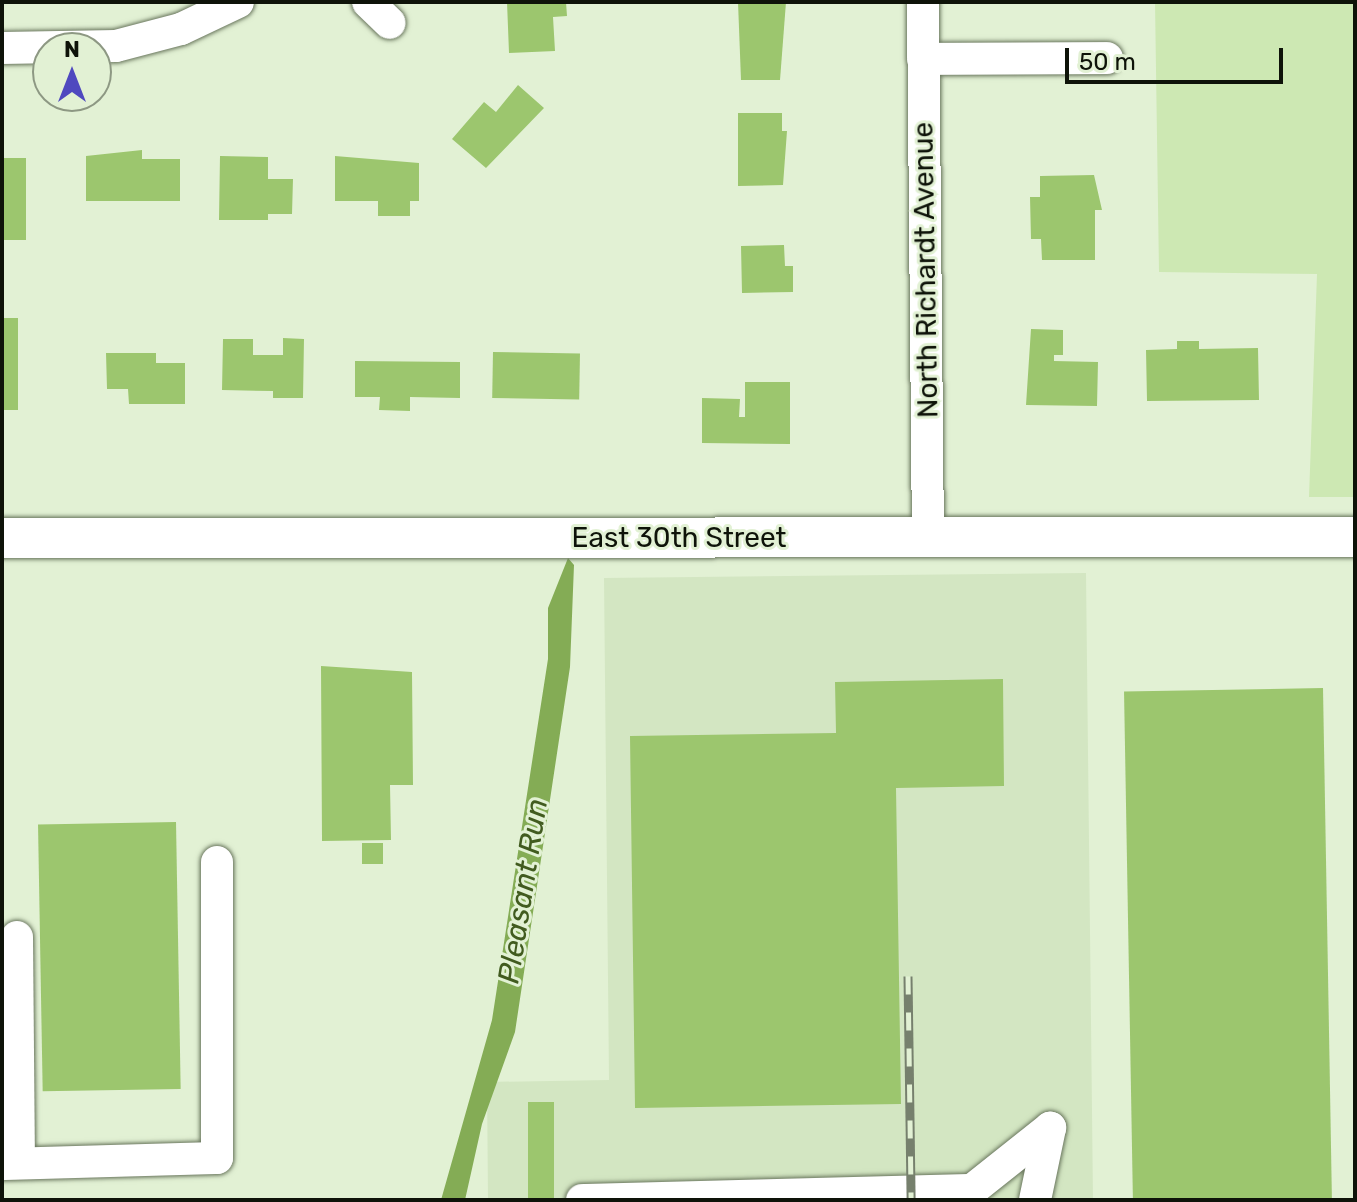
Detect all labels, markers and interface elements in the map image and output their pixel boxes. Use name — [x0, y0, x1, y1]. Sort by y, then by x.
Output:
north arrow — [32, 32, 112, 112]
scale bar — [1069, 32, 1287, 82]
text: N — [64, 36, 80, 63]
text: 50 m — [1079, 48, 1136, 76]
street label: North Richardt Avenue — [907, 121, 945, 419]
street label: East 30th Street — [572, 521, 786, 555]
water label: Pleasant Run — [491, 796, 555, 986]

